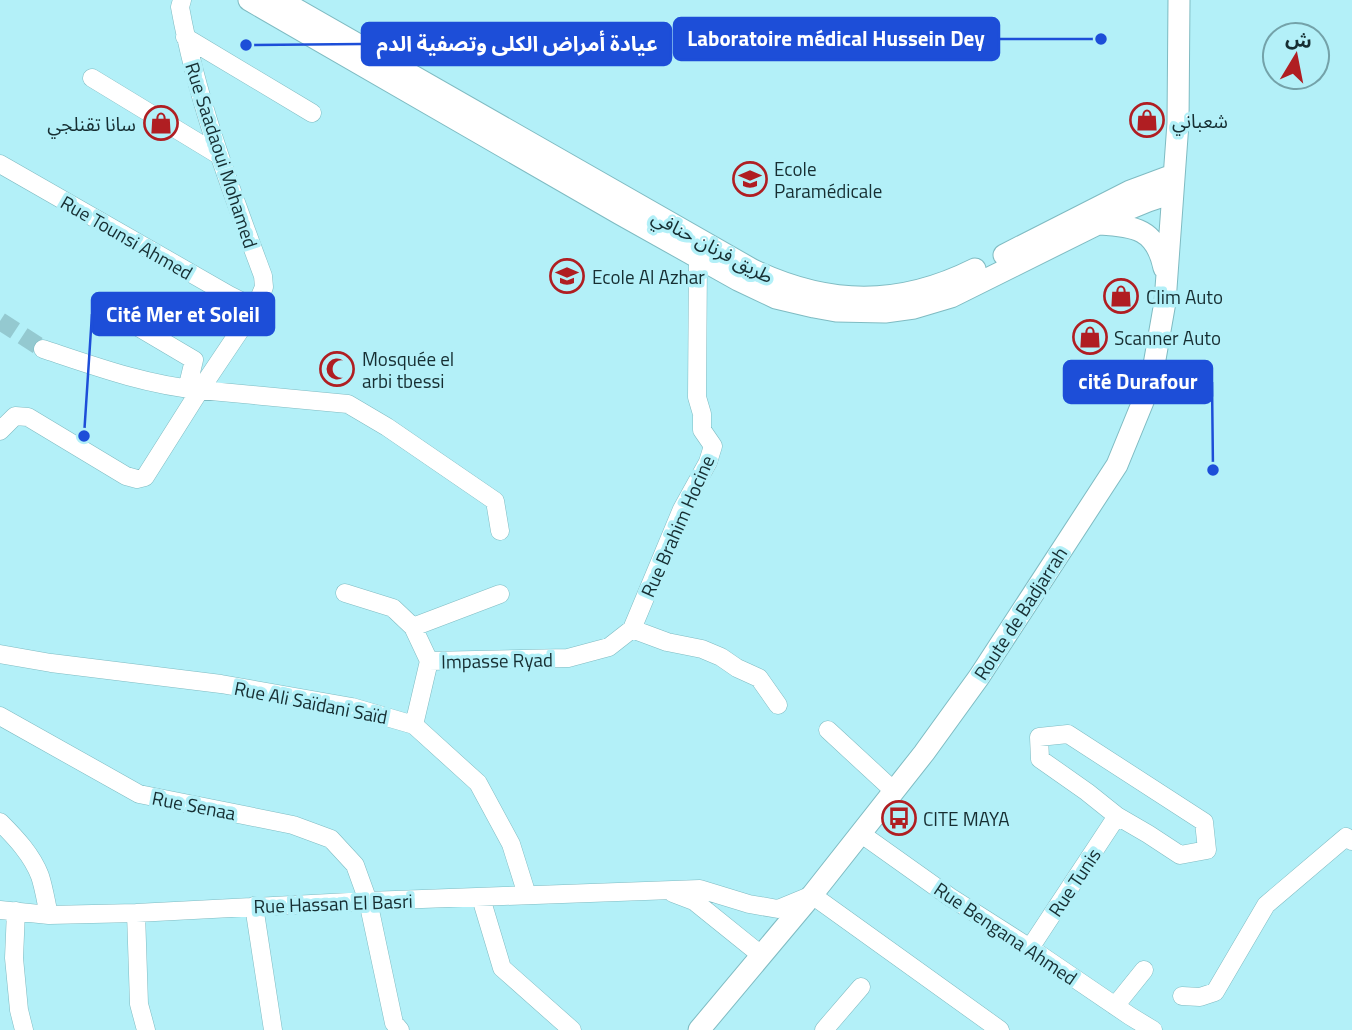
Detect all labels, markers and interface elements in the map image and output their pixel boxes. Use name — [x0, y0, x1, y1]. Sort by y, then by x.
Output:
callout: Laboratoire médical Hussein Dey — [674, 18, 999, 60]
north arrow — [1261, 21, 1331, 91]
text: Laboratoire médical Hussein Dey — [687, 22, 985, 54]
text: ش — [1284, 22, 1314, 55]
callout: عيادة أمراض الكلى وتصفية الدم — [362, 23, 671, 65]
text: عيادة أمراض الكلى وتصفية الدم — [376, 27, 658, 60]
street label: Rue Saadaoui Mohamed — [178, 58, 266, 252]
shop icon: شعباني — [1128, 101, 1166, 139]
shop icon: سانا تقنلجي — [142, 104, 180, 142]
place label: شعباني — [1172, 106, 1228, 136]
place label: سانا تقنلجي — [47, 109, 136, 139]
place label: Ecole Paramédicale — [774, 154, 882, 205]
school or university icon: Ecole Paramédicale — [731, 160, 769, 198]
street label: Rue Tounsi Ahmed — [56, 187, 198, 287]
street label: طريق فرنان حنافي — [646, 202, 779, 292]
school or university icon: Ecole Al Azhar — [548, 257, 586, 295]
place label: Ecole Al Azhar — [592, 262, 705, 291]
shop icon: Clim Auto — [1102, 277, 1140, 315]
place label: Clim Auto — [1146, 282, 1223, 311]
callout: Cité Mer et Soleil — [92, 293, 274, 335]
text: Cité Mer et Soleil — [106, 298, 260, 330]
shop icon: Scanner Auto — [1071, 318, 1109, 356]
place label: Scanner Auto — [1114, 323, 1221, 352]
place label: Mosquée el arbi tbessi — [362, 344, 454, 395]
mosque icon: Mosquée el arbi tbessi — [318, 350, 356, 388]
callout: cité Durafour — [1064, 361, 1212, 403]
text: cité Durafour — [1078, 365, 1198, 397]
street label: Rue Brahim Hocine — [633, 450, 721, 602]
street label: Route de Badjarrah — [966, 541, 1074, 685]
street label: Impasse Ryad — [441, 645, 553, 675]
street label: Rue Ali Saïdani Saïd — [232, 673, 390, 731]
street label: Rue Senaa — [150, 783, 239, 827]
bus stop icon: CITE MAYA — [880, 799, 918, 837]
place label: CITE MAYA — [923, 804, 1010, 833]
street label: Rue Tunis — [1040, 842, 1108, 922]
street label: Rue Bengana Ahmed — [929, 874, 1083, 992]
street label: Rue Hassan El Basri — [253, 886, 413, 920]

